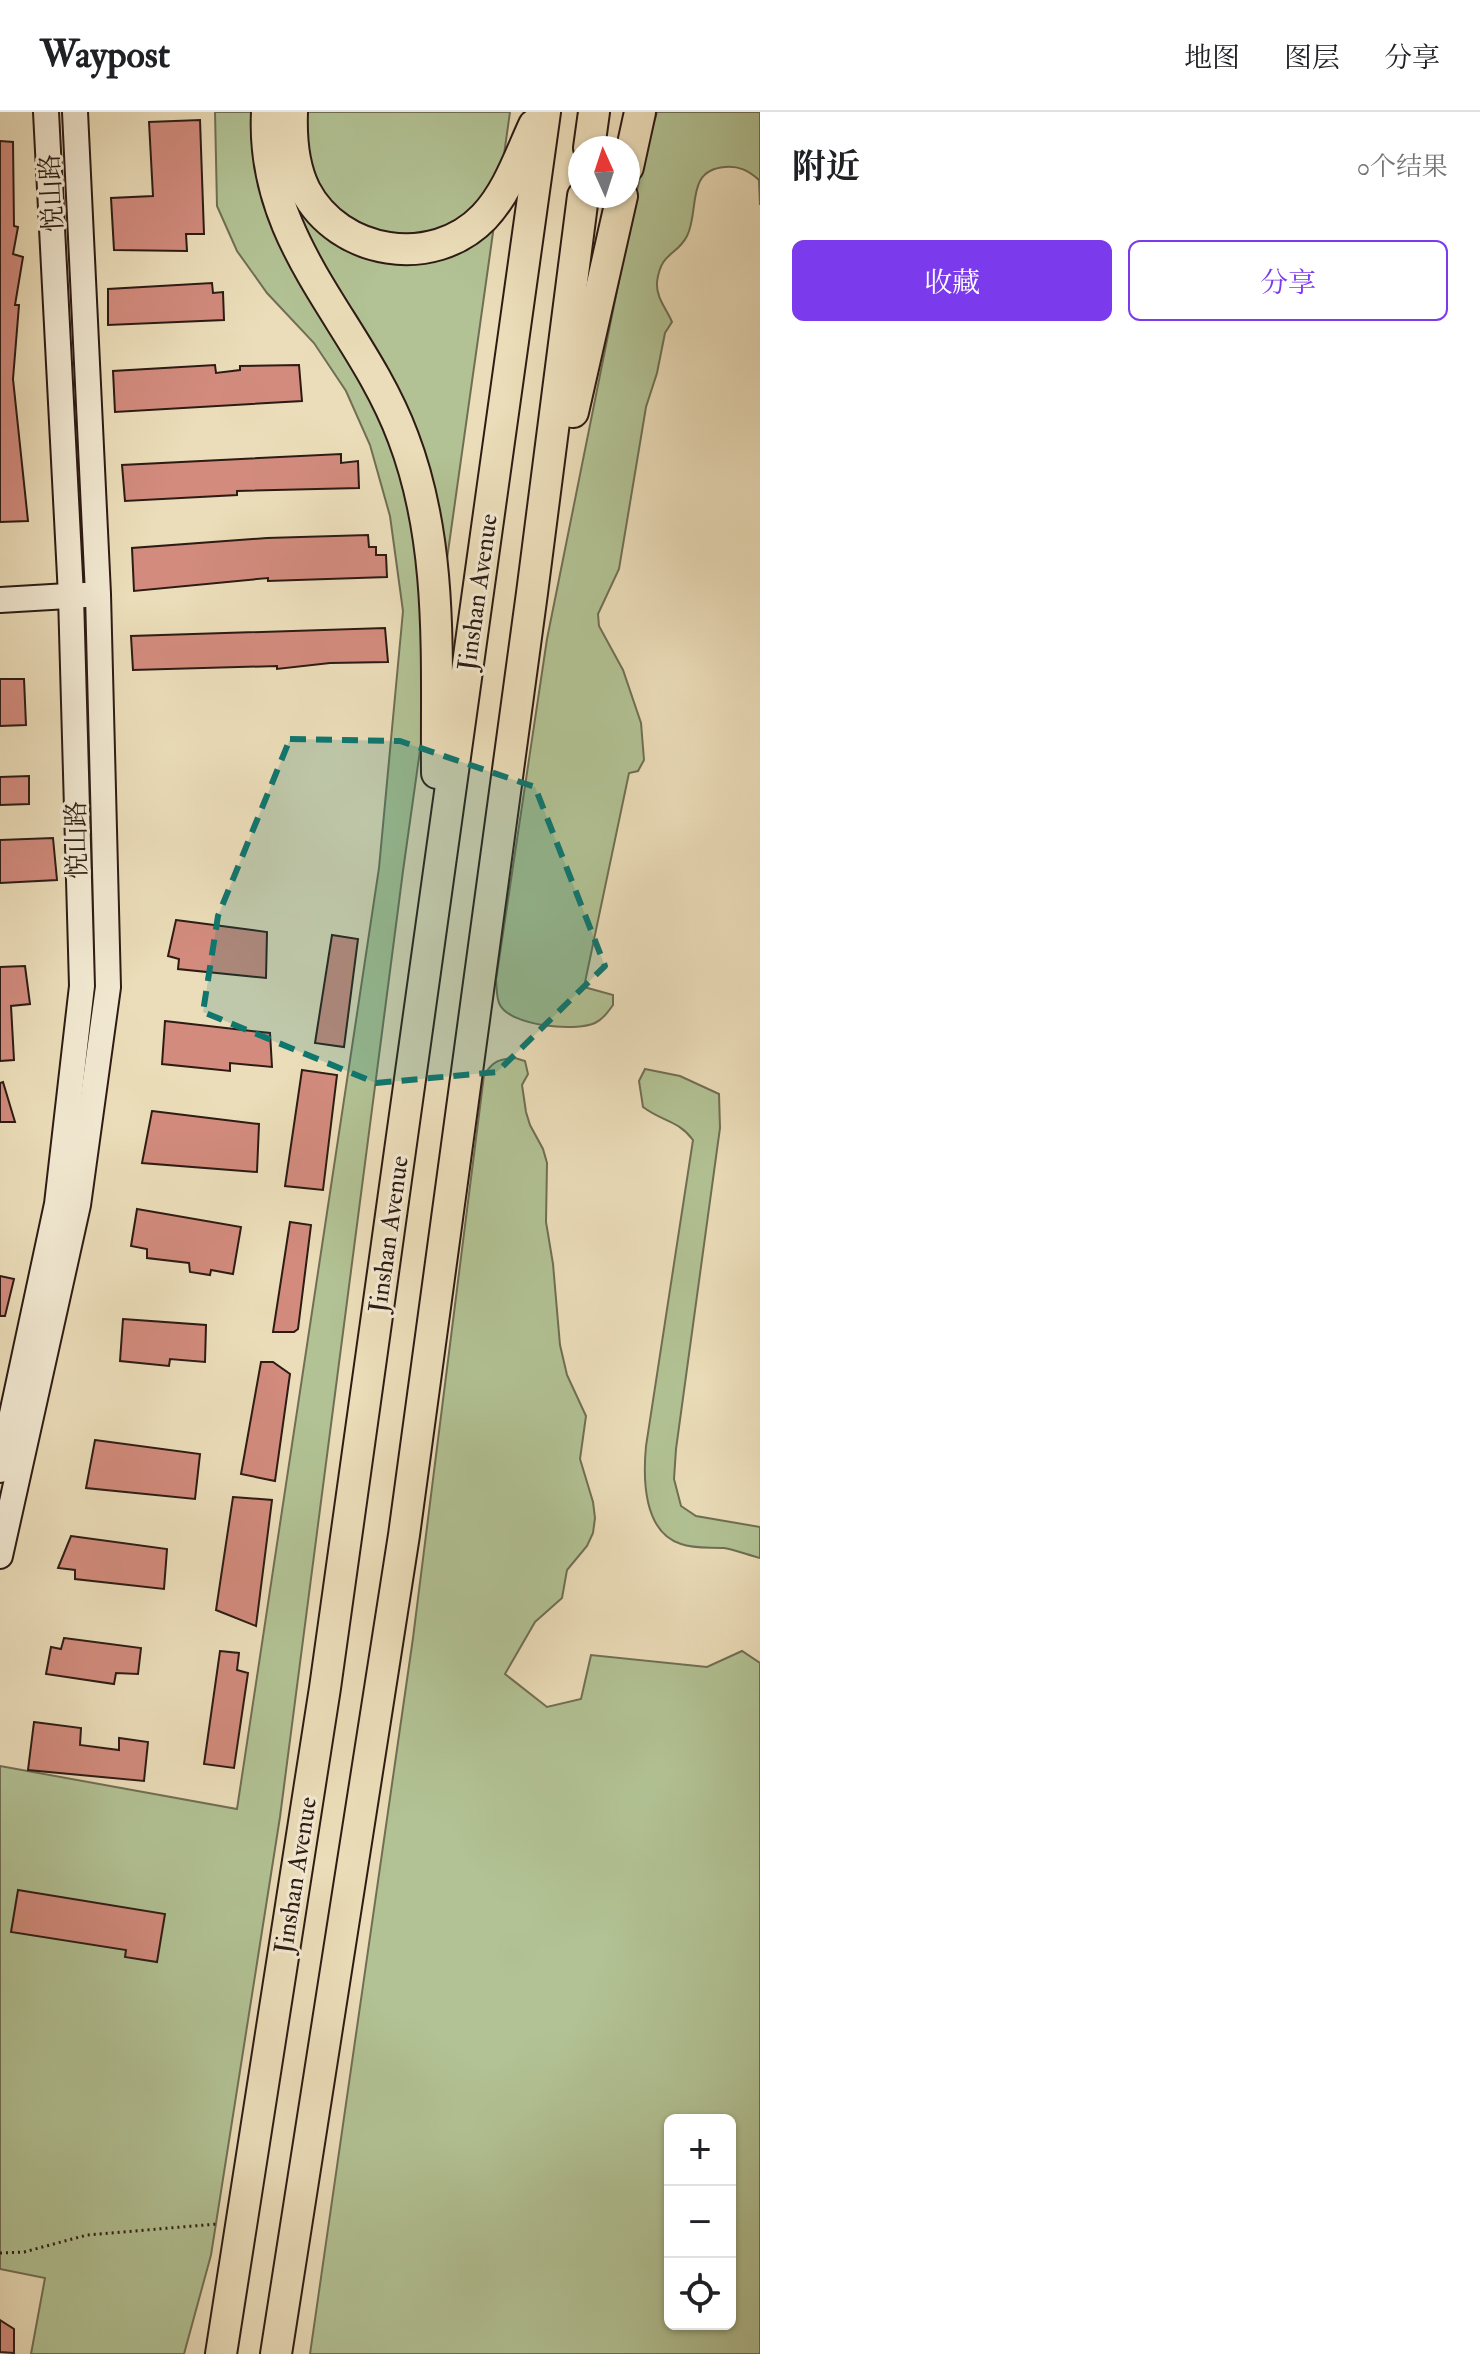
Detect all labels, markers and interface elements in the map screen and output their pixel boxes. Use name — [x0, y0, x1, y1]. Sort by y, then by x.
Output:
text: Waypost — [40, 31, 170, 79]
text: 地图 — [1184, 41, 1240, 76]
text: 图层 — [1284, 41, 1340, 76]
text: 分享 — [1384, 41, 1440, 76]
north arrow — [568, 136, 640, 208]
text: 附近 — [792, 146, 860, 189]
text: 0个结果 — [1357, 151, 1448, 183]
street label: 悦山路 — [34, 153, 70, 233]
button: 收藏 — [792, 240, 1112, 321]
button: 分享 — [1128, 240, 1448, 321]
street label: Jinshan Avenue — [451, 512, 505, 674]
street label: 悦山路 — [60, 801, 94, 879]
street label: Jinshan Avenue — [362, 1154, 416, 1316]
street label: Jinshan Avenue — [268, 1795, 324, 1957]
map controls — [664, 2114, 736, 2330]
button: + — [664, 2114, 736, 2186]
button: − — [664, 2186, 736, 2258]
button: locate — [664, 2258, 736, 2330]

